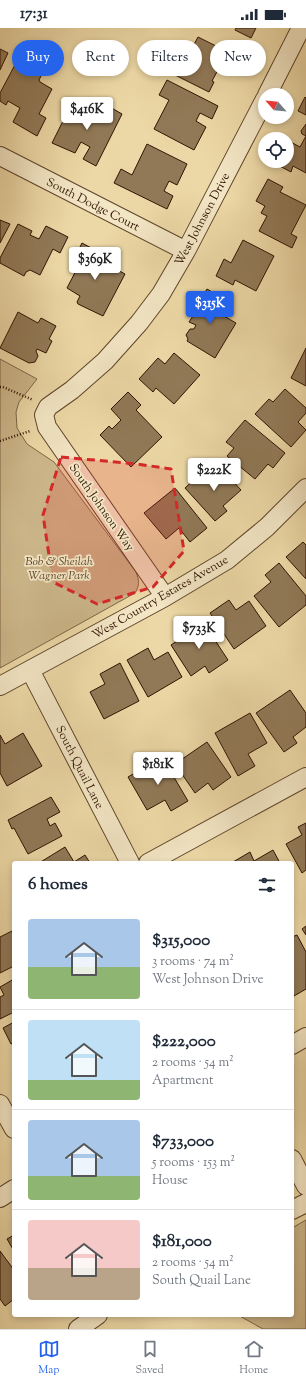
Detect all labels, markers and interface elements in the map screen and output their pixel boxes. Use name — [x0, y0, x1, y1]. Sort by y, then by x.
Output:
text: 17:31 — [20, 4, 48, 25]
chip: Buy — [12, 40, 64, 76]
chip: Rent — [72, 40, 129, 76]
chip: Filters — [137, 40, 202, 76]
chip: New — [210, 40, 266, 76]
north arrow — [258, 88, 294, 124]
map controls — [258, 88, 294, 168]
pin: $416K — [59, 97, 115, 131]
text: $416K — [70, 101, 104, 119]
button: locate — [258, 132, 294, 168]
street label: West Johnson Drive — [171, 169, 235, 269]
street label: South Dodge Court — [43, 174, 142, 236]
pin: $369K — [67, 247, 123, 281]
text: $369K — [78, 251, 112, 269]
pin: $315K — [182, 291, 238, 325]
text: $315K — [195, 295, 225, 313]
pin: $222K — [186, 458, 242, 492]
street label: South Johnson Way — [64, 460, 138, 555]
text: $222K — [197, 462, 231, 480]
street label: West Country Estates Avenue — [89, 551, 232, 644]
park label: Bob & Sheilah Wagner Park — [25, 553, 93, 585]
pin: $733K — [171, 616, 227, 650]
text: $733K — [182, 620, 216, 638]
street label: South Quail Lane — [50, 723, 108, 813]
pin: $181K — [130, 752, 186, 786]
text: $181K — [142, 756, 174, 774]
text: 6 homes — [28, 873, 88, 897]
icon: filters — [256, 874, 278, 896]
text: $315,000 — [152, 929, 210, 953]
icon: home — [60, 935, 108, 983]
text: 3 rooms · 74 m² — [152, 953, 234, 971]
text: West Johnson Drive — [152, 971, 264, 989]
text: $222,000 — [152, 1030, 216, 1054]
icon: home — [60, 1036, 108, 1084]
text: 2 rooms · 54 m² — [152, 1054, 234, 1072]
text: Apartment — [152, 1072, 213, 1090]
text: $733,000 — [152, 1130, 214, 1154]
icon: home — [60, 1136, 108, 1184]
text: 5 rooms · 153 m² — [152, 1154, 235, 1172]
text: House — [152, 1172, 188, 1190]
text: $181,000 — [152, 1230, 212, 1254]
icon: home — [60, 1236, 108, 1284]
text: 2 rooms · 54 m² — [152, 1254, 234, 1272]
text: South Quail Lane — [152, 1272, 251, 1290]
tab: Map — [38, 1338, 60, 1378]
tab: Saved — [135, 1338, 164, 1378]
tab: Home — [239, 1338, 268, 1378]

